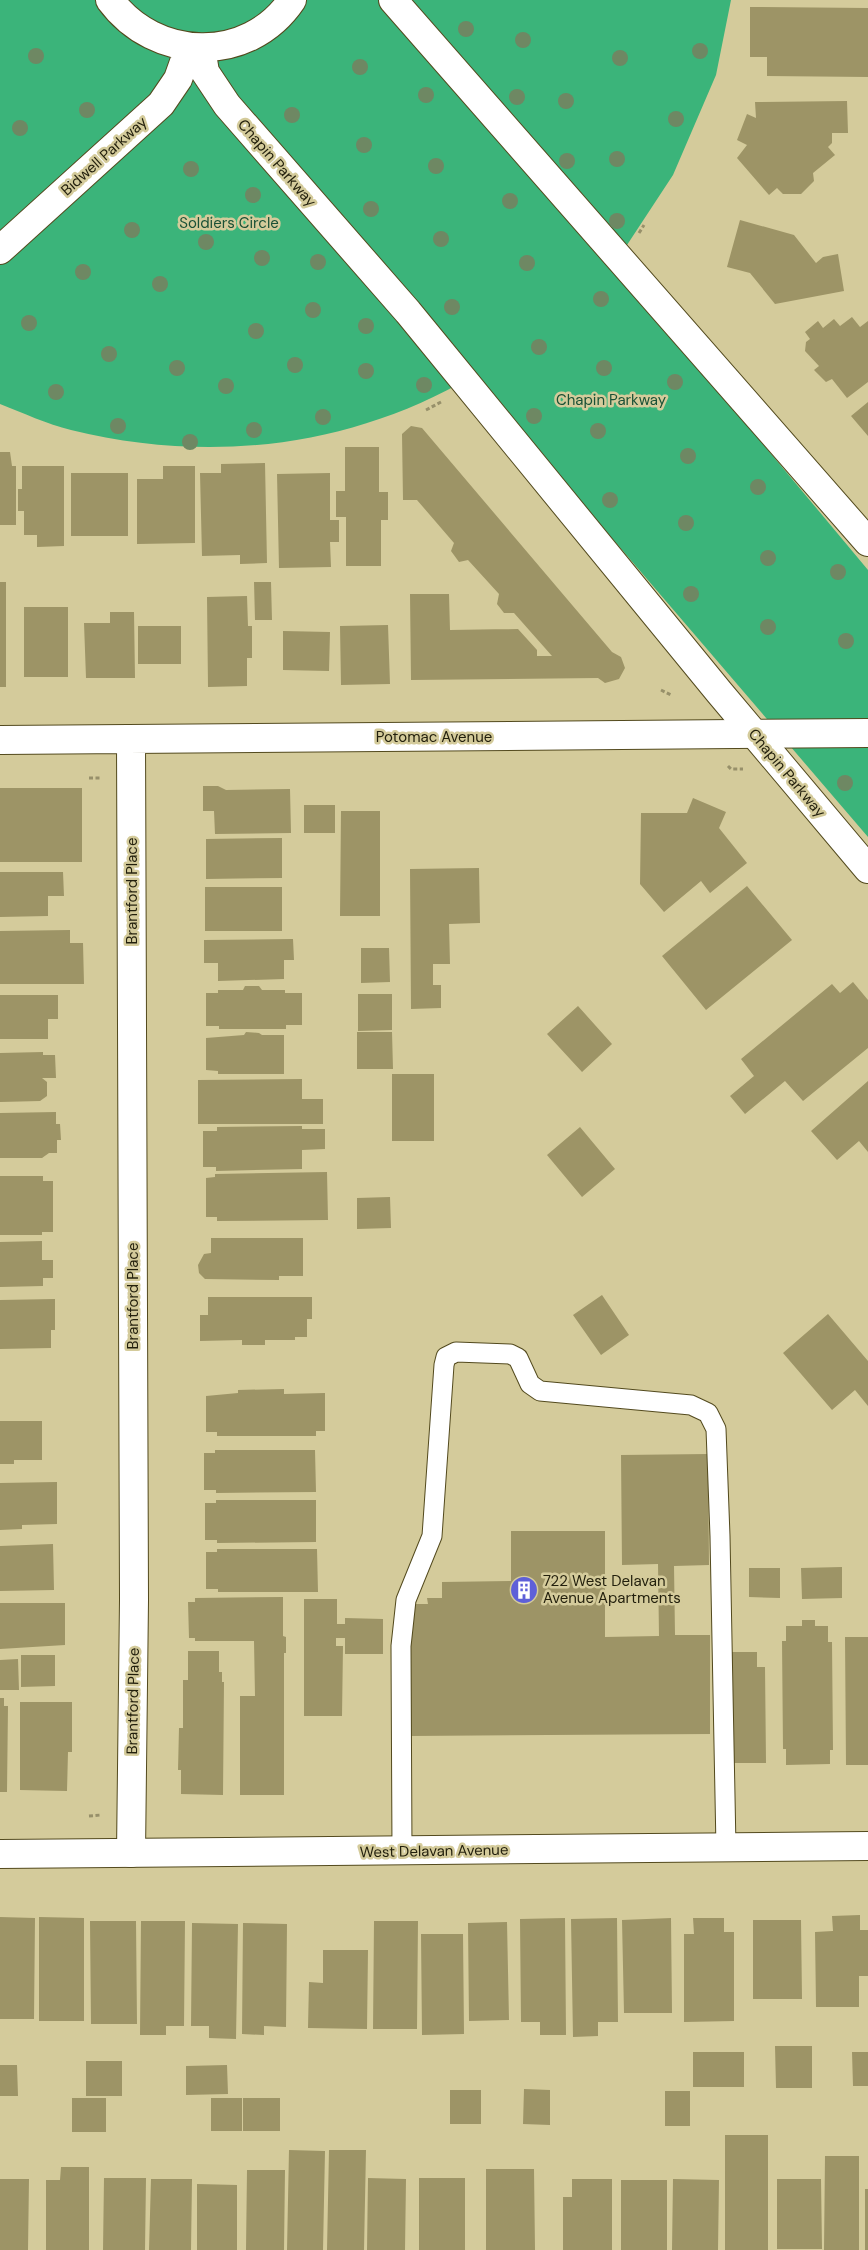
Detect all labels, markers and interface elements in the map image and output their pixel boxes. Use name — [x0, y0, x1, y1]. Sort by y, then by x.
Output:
street label: Bidwell Parkway — [57, 112, 152, 200]
street label: Chapin Parkway — [233, 115, 321, 212]
park label: Soldiers Circle — [179, 213, 279, 233]
park label: Chapin Parkway — [556, 390, 667, 410]
street label: Chapin Parkway — [744, 724, 830, 822]
street label: Potomac Avenue — [376, 727, 492, 747]
street label: Brantford Place — [122, 838, 142, 944]
street label: Brantford Place — [123, 1243, 143, 1349]
place label: 722 West Delavan Avenue Apartments — [543, 1571, 681, 1608]
building icon: 722 West Delavan Avenue Apartments — [509, 1575, 539, 1605]
street label: Brantford Place — [122, 1647, 144, 1755]
street label: West Delavan Avenue — [360, 1840, 508, 1862]

